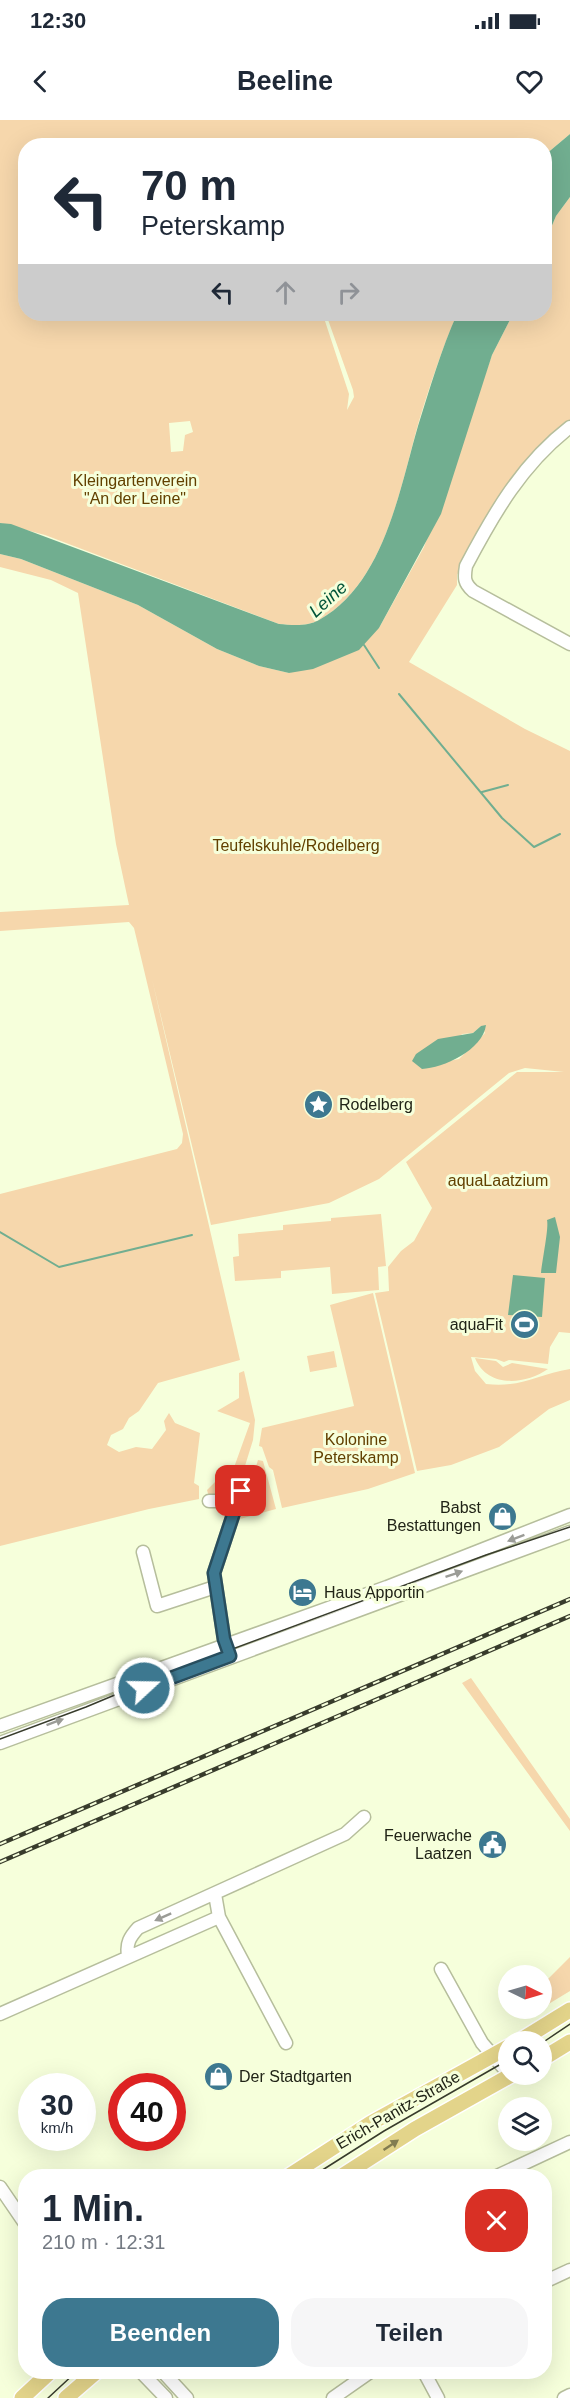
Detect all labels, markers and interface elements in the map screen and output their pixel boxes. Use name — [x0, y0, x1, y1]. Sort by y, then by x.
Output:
text: 12:30 — [30, 8, 86, 33]
icon: back — [24, 65, 57, 98]
icon: heart — [513, 65, 546, 98]
text: Beeline — [237, 66, 333, 96]
icon: left — [42, 162, 120, 240]
text: 70 m — [141, 162, 237, 209]
text: Peterskamp — [141, 211, 285, 241]
icon: left — [206, 276, 239, 309]
icon: ahead — [269, 276, 302, 309]
icon: right — [332, 276, 365, 309]
park label: Kleingartenverein "An der Leine" — [73, 472, 197, 507]
water label: Leine — [305, 577, 351, 621]
park label: Teufelskuhle/Rodelberg — [212, 837, 380, 854]
place icon: Rodelberg — [302, 1088, 334, 1120]
place label: Rodelberg — [339, 1096, 413, 1113]
park label: aquaLaatzium — [448, 1172, 548, 1189]
sports icon: aquaFit — [508, 1308, 540, 1340]
place label: aquaFit — [450, 1316, 504, 1333]
park label: Kolonine Peterskamp — [313, 1431, 399, 1466]
pin — [215, 1465, 266, 1516]
icon: arrive — [224, 1474, 257, 1507]
place label: Babst Bestattungen — [387, 1499, 482, 1534]
shop icon: Babst Bestattungen — [486, 1500, 518, 1532]
one-way arrow — [507, 1533, 525, 1543]
one-way arrow — [445, 1568, 463, 1578]
hotel icon: Haus Apportin — [287, 1576, 319, 1608]
place label: Haus Apportin — [324, 1584, 425, 1601]
position arrow — [112, 1656, 176, 1720]
one-way arrow — [46, 1717, 64, 1727]
place label: Feuerwache Laatzen — [384, 1827, 472, 1862]
public building icon: Feuerwache Laatzen — [477, 1828, 509, 1860]
one-way arrow — [154, 1913, 171, 1922]
north arrow — [498, 1965, 552, 2019]
map controls — [498, 1965, 552, 2151]
button: search — [498, 2031, 552, 2085]
shop icon: Der Stadtgarten — [202, 2060, 234, 2092]
place label: Der Stadtgarten — [239, 2068, 352, 2085]
street label: Erich-Panitz-Straße — [333, 2068, 463, 2152]
speed limit sign: 40 — [108, 2073, 186, 2151]
text: 30 — [40, 2088, 74, 2121]
button: layers — [498, 2097, 552, 2151]
text: km/h — [41, 2119, 73, 2136]
one-way arrow — [383, 2140, 399, 2151]
text: 1 Min. — [42, 2188, 144, 2229]
button: close — [465, 2189, 528, 2252]
text: 210 m · 12:31 — [42, 2231, 165, 2253]
button: Beenden — [42, 2298, 279, 2367]
button: Teilen — [291, 2298, 528, 2367]

